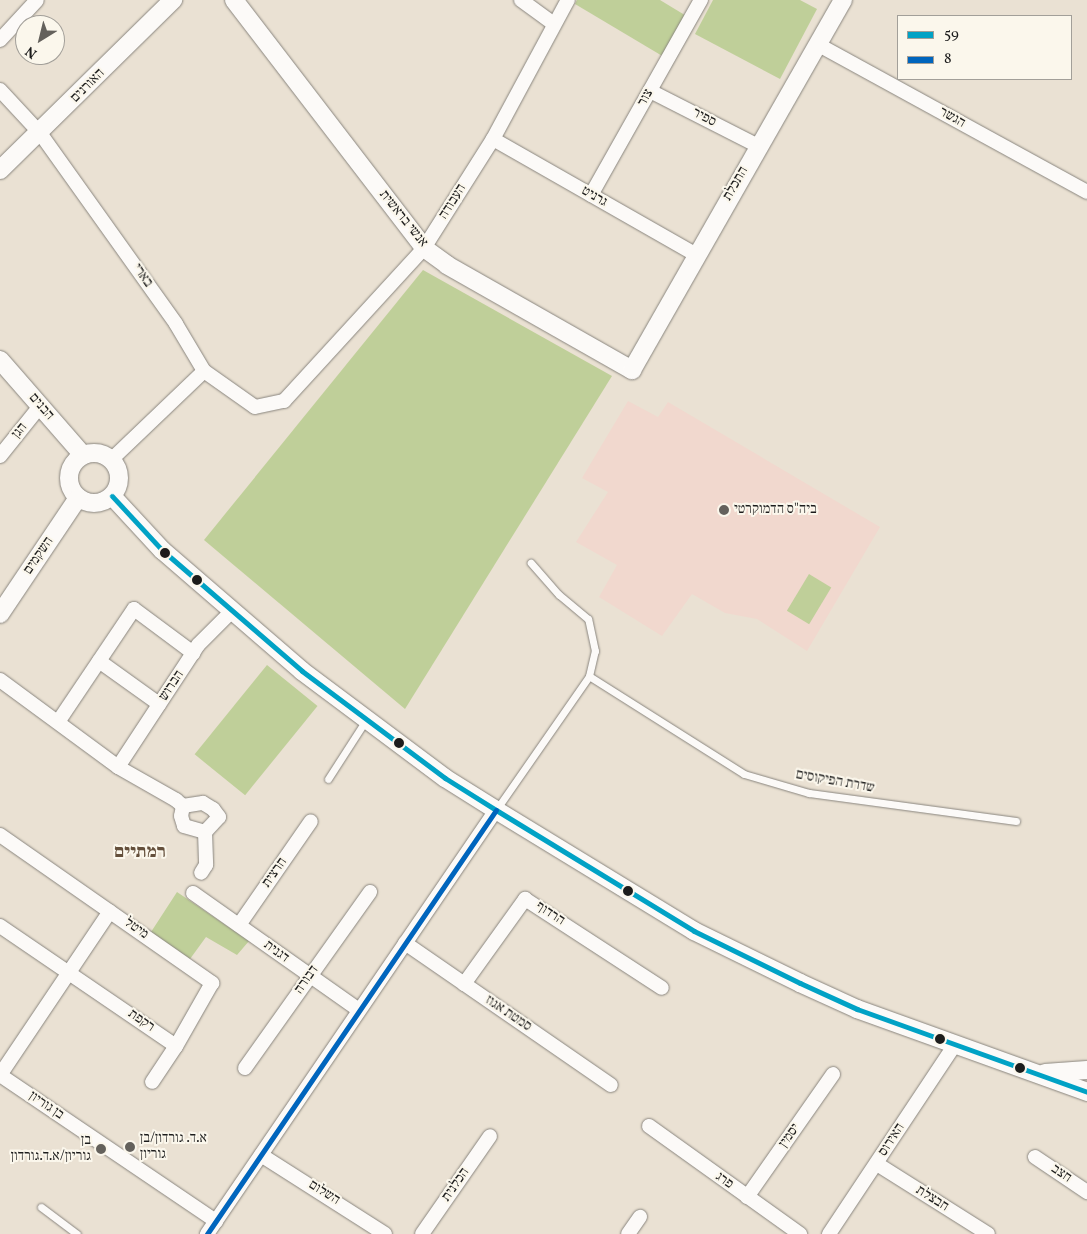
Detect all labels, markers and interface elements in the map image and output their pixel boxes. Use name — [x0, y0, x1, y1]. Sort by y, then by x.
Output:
north arrow — [15, 15, 65, 65]
legend — [897, 15, 1072, 80]
text: 59 — [944, 24, 959, 45]
text: N — [22, 41, 41, 62]
text: 8 — [944, 49, 952, 70]
street label: האורנים — [67, 65, 109, 107]
street label: צור — [634, 86, 658, 110]
street label: הגשר — [936, 104, 968, 132]
street label: ספיר — [689, 105, 719, 131]
street label: התכלת — [720, 164, 752, 204]
street label: העבודה — [436, 181, 470, 223]
street label: גרניט — [578, 183, 610, 211]
street label: אנשי בראשית — [375, 187, 431, 251]
street label: בארי — [128, 261, 156, 291]
street label: הבנים — [25, 390, 57, 424]
street label: הגן — [9, 420, 31, 442]
place label: ביה"ס הדמוקרטי — [734, 502, 817, 518]
marker: ביה"ס הדמוקרטי — [718, 504, 730, 516]
street label: השקמים — [20, 534, 58, 578]
unlabelled marker — [160, 548, 170, 558]
unlabelled marker — [192, 575, 202, 585]
street label: הברוש — [156, 668, 188, 704]
unlabelled marker — [394, 738, 404, 748]
street label: שדרת הפיקוסים — [794, 767, 876, 797]
district label: רמתיים — [114, 842, 166, 864]
street label: חרצית — [259, 855, 291, 891]
unlabelled marker — [623, 886, 633, 896]
street label: הרדוף — [532, 898, 568, 930]
street label: מיטל — [121, 915, 151, 943]
street label: דגנית — [260, 937, 292, 967]
street label: דבורה — [291, 962, 323, 998]
street label: סמטת אגוז — [482, 992, 534, 1036]
street label: רקפת — [124, 1006, 158, 1036]
unlabelled marker — [935, 1034, 945, 1044]
unlabelled marker — [1015, 1063, 1025, 1073]
street label: בן גוריון — [25, 1088, 67, 1124]
street label: האירוס — [875, 1120, 909, 1160]
street label: יסמין — [776, 1121, 804, 1151]
place label: א.ד. גורדון/בן גוריון — [140, 1131, 207, 1164]
place label: בן גוריון/א.ד.גורדון — [11, 1133, 91, 1166]
marker: א.ד. גורדון/בן גוריון — [124, 1141, 136, 1153]
marker: בן גוריון/א.ד.גורדון — [95, 1143, 107, 1155]
street label: חצב — [1048, 1161, 1074, 1187]
street label: הכלנית — [438, 1165, 474, 1205]
street label: פרג — [712, 1169, 736, 1193]
street label: השלום — [305, 1177, 343, 1209]
street label: חבצלת — [912, 1182, 952, 1216]

